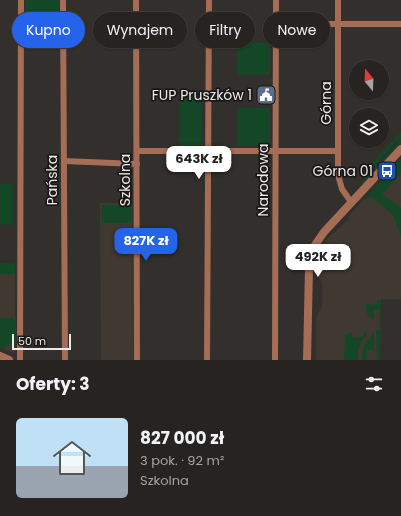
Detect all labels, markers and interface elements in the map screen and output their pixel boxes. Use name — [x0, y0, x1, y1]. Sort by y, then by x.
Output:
chip: Kupno — [12, 12, 85, 48]
chip: Wynajem — [93, 12, 187, 48]
chip: Filtry — [195, 12, 255, 48]
chip: Nowe — [263, 12, 330, 48]
north arrow — [349, 60, 389, 100]
map controls — [349, 60, 389, 148]
street label: Górna — [316, 81, 336, 125]
public building icon: FUP Pruszków 1 — [255, 84, 277, 106]
place label: FUP Pruszków 1 — [152, 85, 252, 105]
button: layers — [349, 108, 389, 148]
street label: Narodowa — [253, 144, 273, 216]
pin: 643K zł — [162, 146, 236, 180]
text: 643K zł — [175, 149, 223, 168]
street label: Szkolna — [115, 154, 135, 206]
street label: Pańska — [42, 155, 62, 205]
bus stop icon: Górna 01 — [376, 160, 398, 182]
place label: Górna 01 — [312, 161, 373, 181]
pin: 827K zł — [109, 228, 183, 262]
text: 827K zł — [123, 231, 169, 250]
pin: 492K zł — [281, 244, 355, 278]
text: 492K zł — [295, 247, 341, 266]
scale bar — [12, 332, 71, 351]
text: 50 m — [18, 333, 46, 349]
text: Oferty: 3 — [16, 372, 90, 396]
icon: filters — [363, 373, 385, 395]
text: 827 000 zł — [140, 426, 224, 450]
icon: home — [48, 434, 96, 482]
text: 3 pok. · 92 m² — [140, 451, 224, 470]
text: Szkolna — [140, 471, 189, 490]

